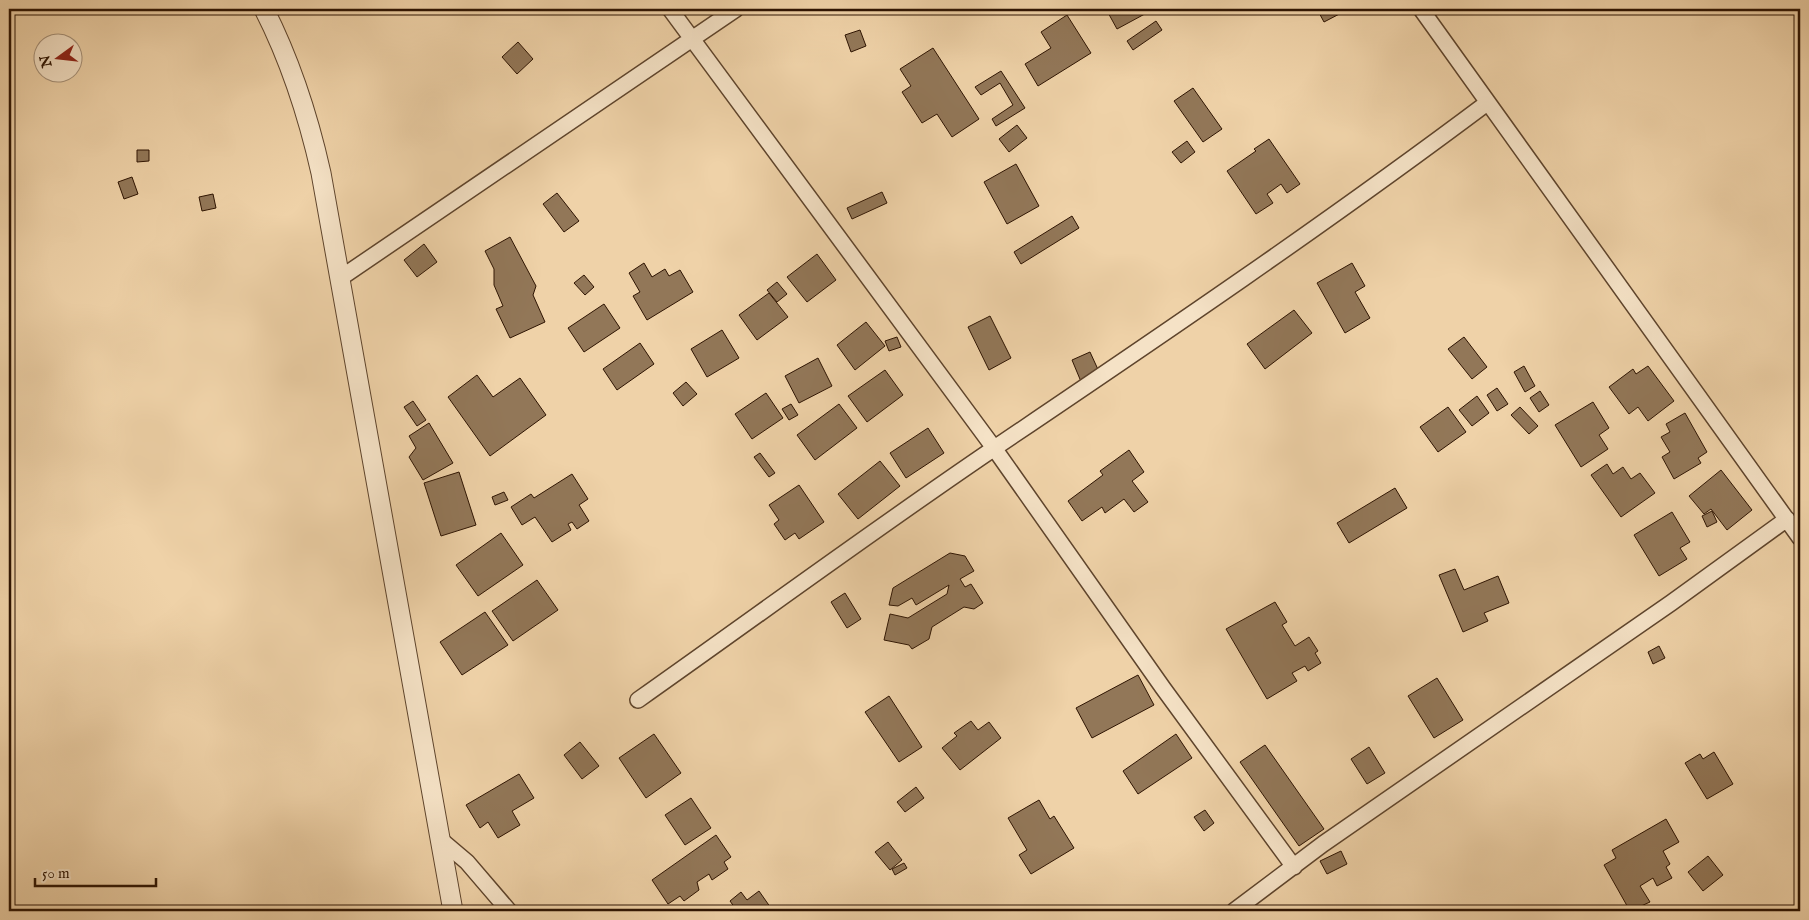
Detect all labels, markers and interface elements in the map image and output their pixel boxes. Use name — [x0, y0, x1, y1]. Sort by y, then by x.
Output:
north arrow — [32, 32, 82, 82]
text: N — [36, 53, 57, 70]
scale bar — [35, 855, 156, 887]
text: 50 m — [42, 864, 70, 883]

